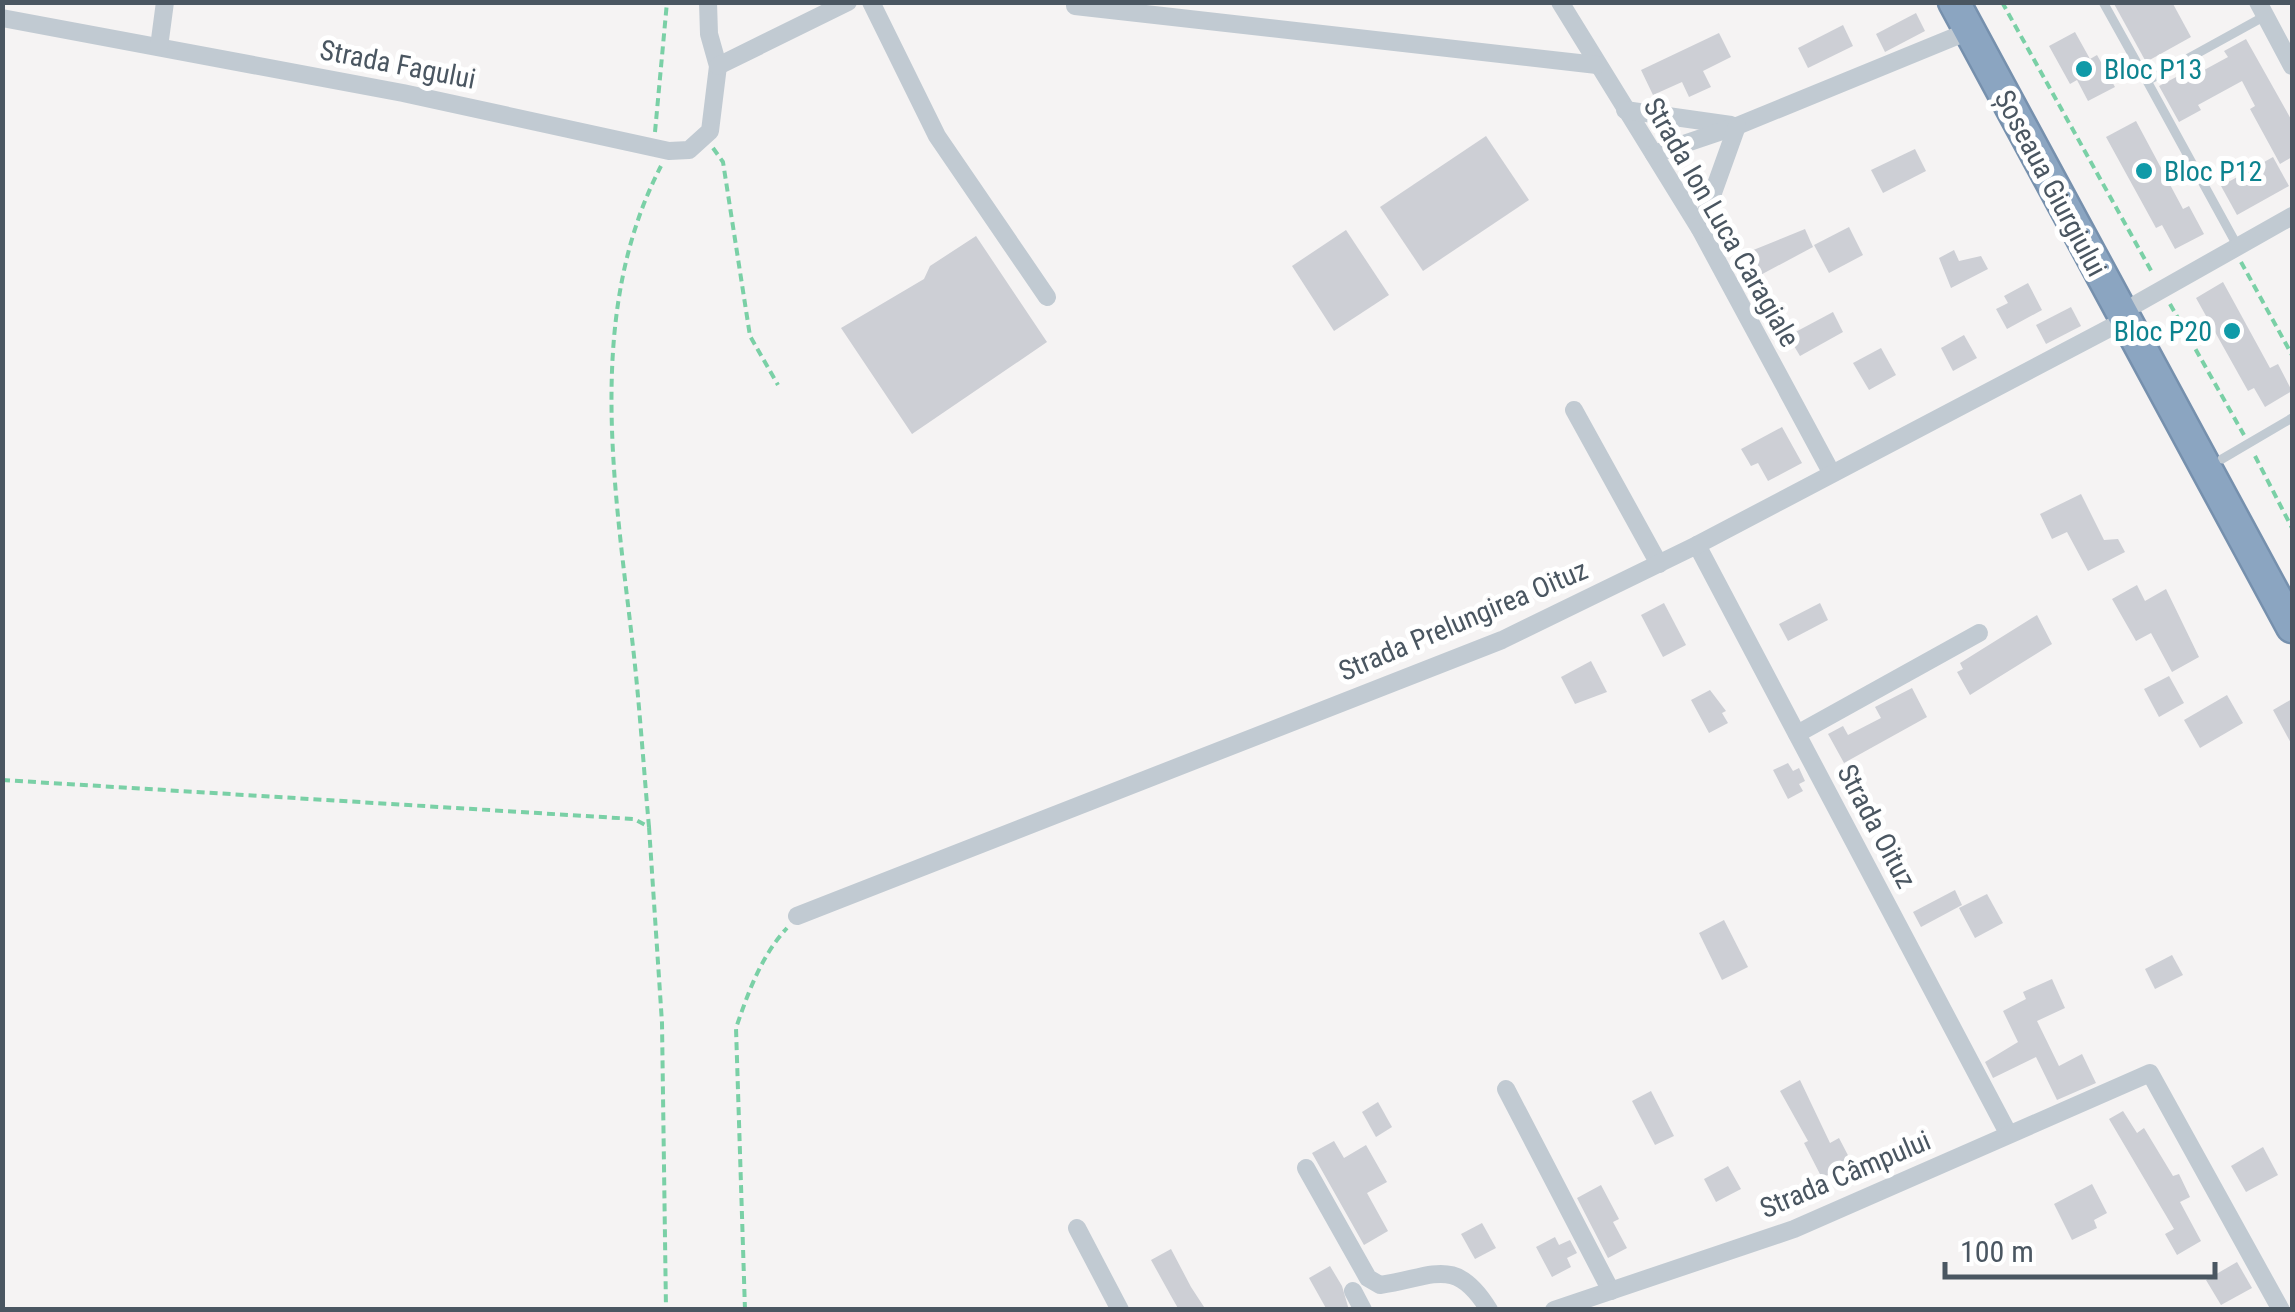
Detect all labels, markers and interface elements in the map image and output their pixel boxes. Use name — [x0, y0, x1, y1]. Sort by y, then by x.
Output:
street label: Strada Fagului — [317, 33, 479, 96]
place label: Bloc P13 — [2104, 53, 2202, 86]
marker: Bloc P13 — [2073, 58, 2095, 80]
street label: Șoseaua Giurgiului — [1988, 84, 2114, 282]
street label: Strada Ion Luca Caragiale — [1637, 92, 1806, 353]
place label: Bloc P12 — [2164, 155, 2262, 188]
marker: Bloc P12 — [2133, 160, 2155, 182]
place label: Bloc P20 — [2114, 315, 2212, 348]
marker: Bloc P20 — [2221, 320, 2243, 342]
street label: Strada Prelungirea Oituz — [1334, 553, 1593, 688]
street label: Strada Oituz — [1830, 759, 1923, 894]
street label: Strada Câmpului — [1755, 1124, 1935, 1225]
scale bar — [1945, 1217, 2215, 1279]
text: 100 m — [1960, 1234, 2034, 1269]

